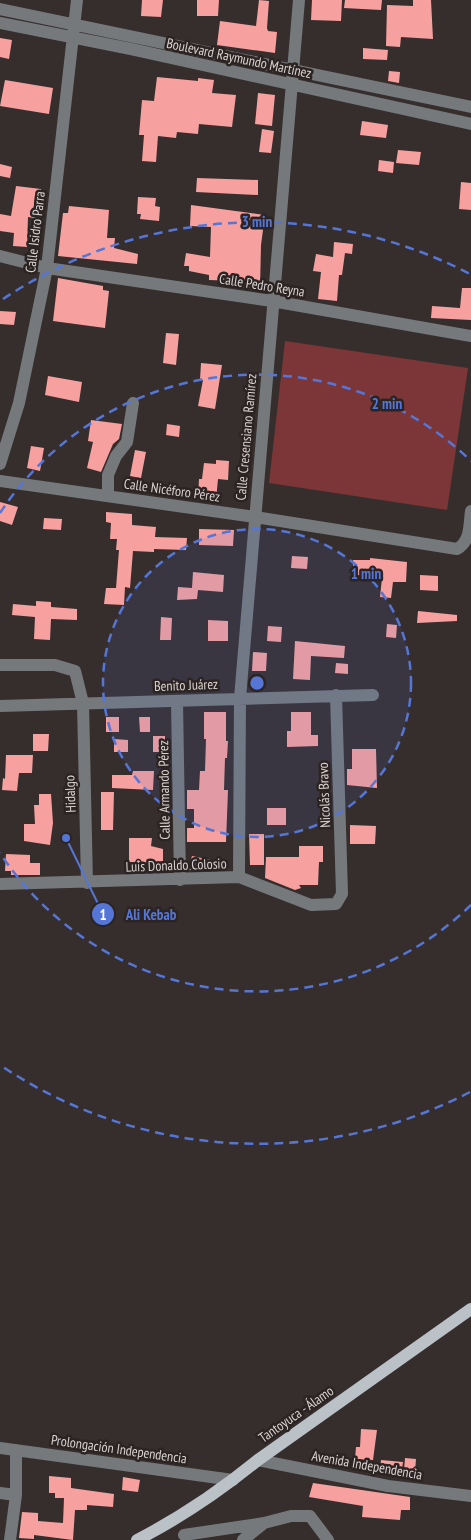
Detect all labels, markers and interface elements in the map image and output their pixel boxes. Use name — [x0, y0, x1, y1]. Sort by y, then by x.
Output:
street label: Boulevard Raymundo Martínez — [165, 34, 313, 82]
street label: Calle Isidro Parra — [21, 190, 49, 274]
text: 3 min — [242, 212, 272, 231]
street label: Calle Pedro Reyna — [218, 269, 306, 301]
street label: Calle Cresensiano Ramírez — [231, 373, 261, 501]
text: 2 min — [372, 394, 402, 413]
street label: Calle Nicéforo Pérez — [123, 474, 221, 506]
text: 1 min — [351, 564, 381, 583]
centre of rings — [248, 674, 266, 692]
street label: Benito Juárez — [154, 675, 218, 695]
street label: Calle Armando Pérez — [154, 740, 174, 840]
street label: Nicolás Bravo — [314, 762, 334, 828]
street label: Hidalgo — [60, 775, 80, 813]
street label: Luis Donaldo Colosio — [125, 854, 227, 876]
callout: Ali Kebab — [91, 899, 186, 929]
text: 1 — [99, 905, 107, 924]
text: Ali Kebab — [125, 905, 177, 924]
street label: Tantoyuca - Álamo — [255, 1382, 337, 1446]
street label: Prolongación Independencia — [50, 1431, 188, 1467]
street label: Avenida Independencia — [310, 1446, 424, 1484]

